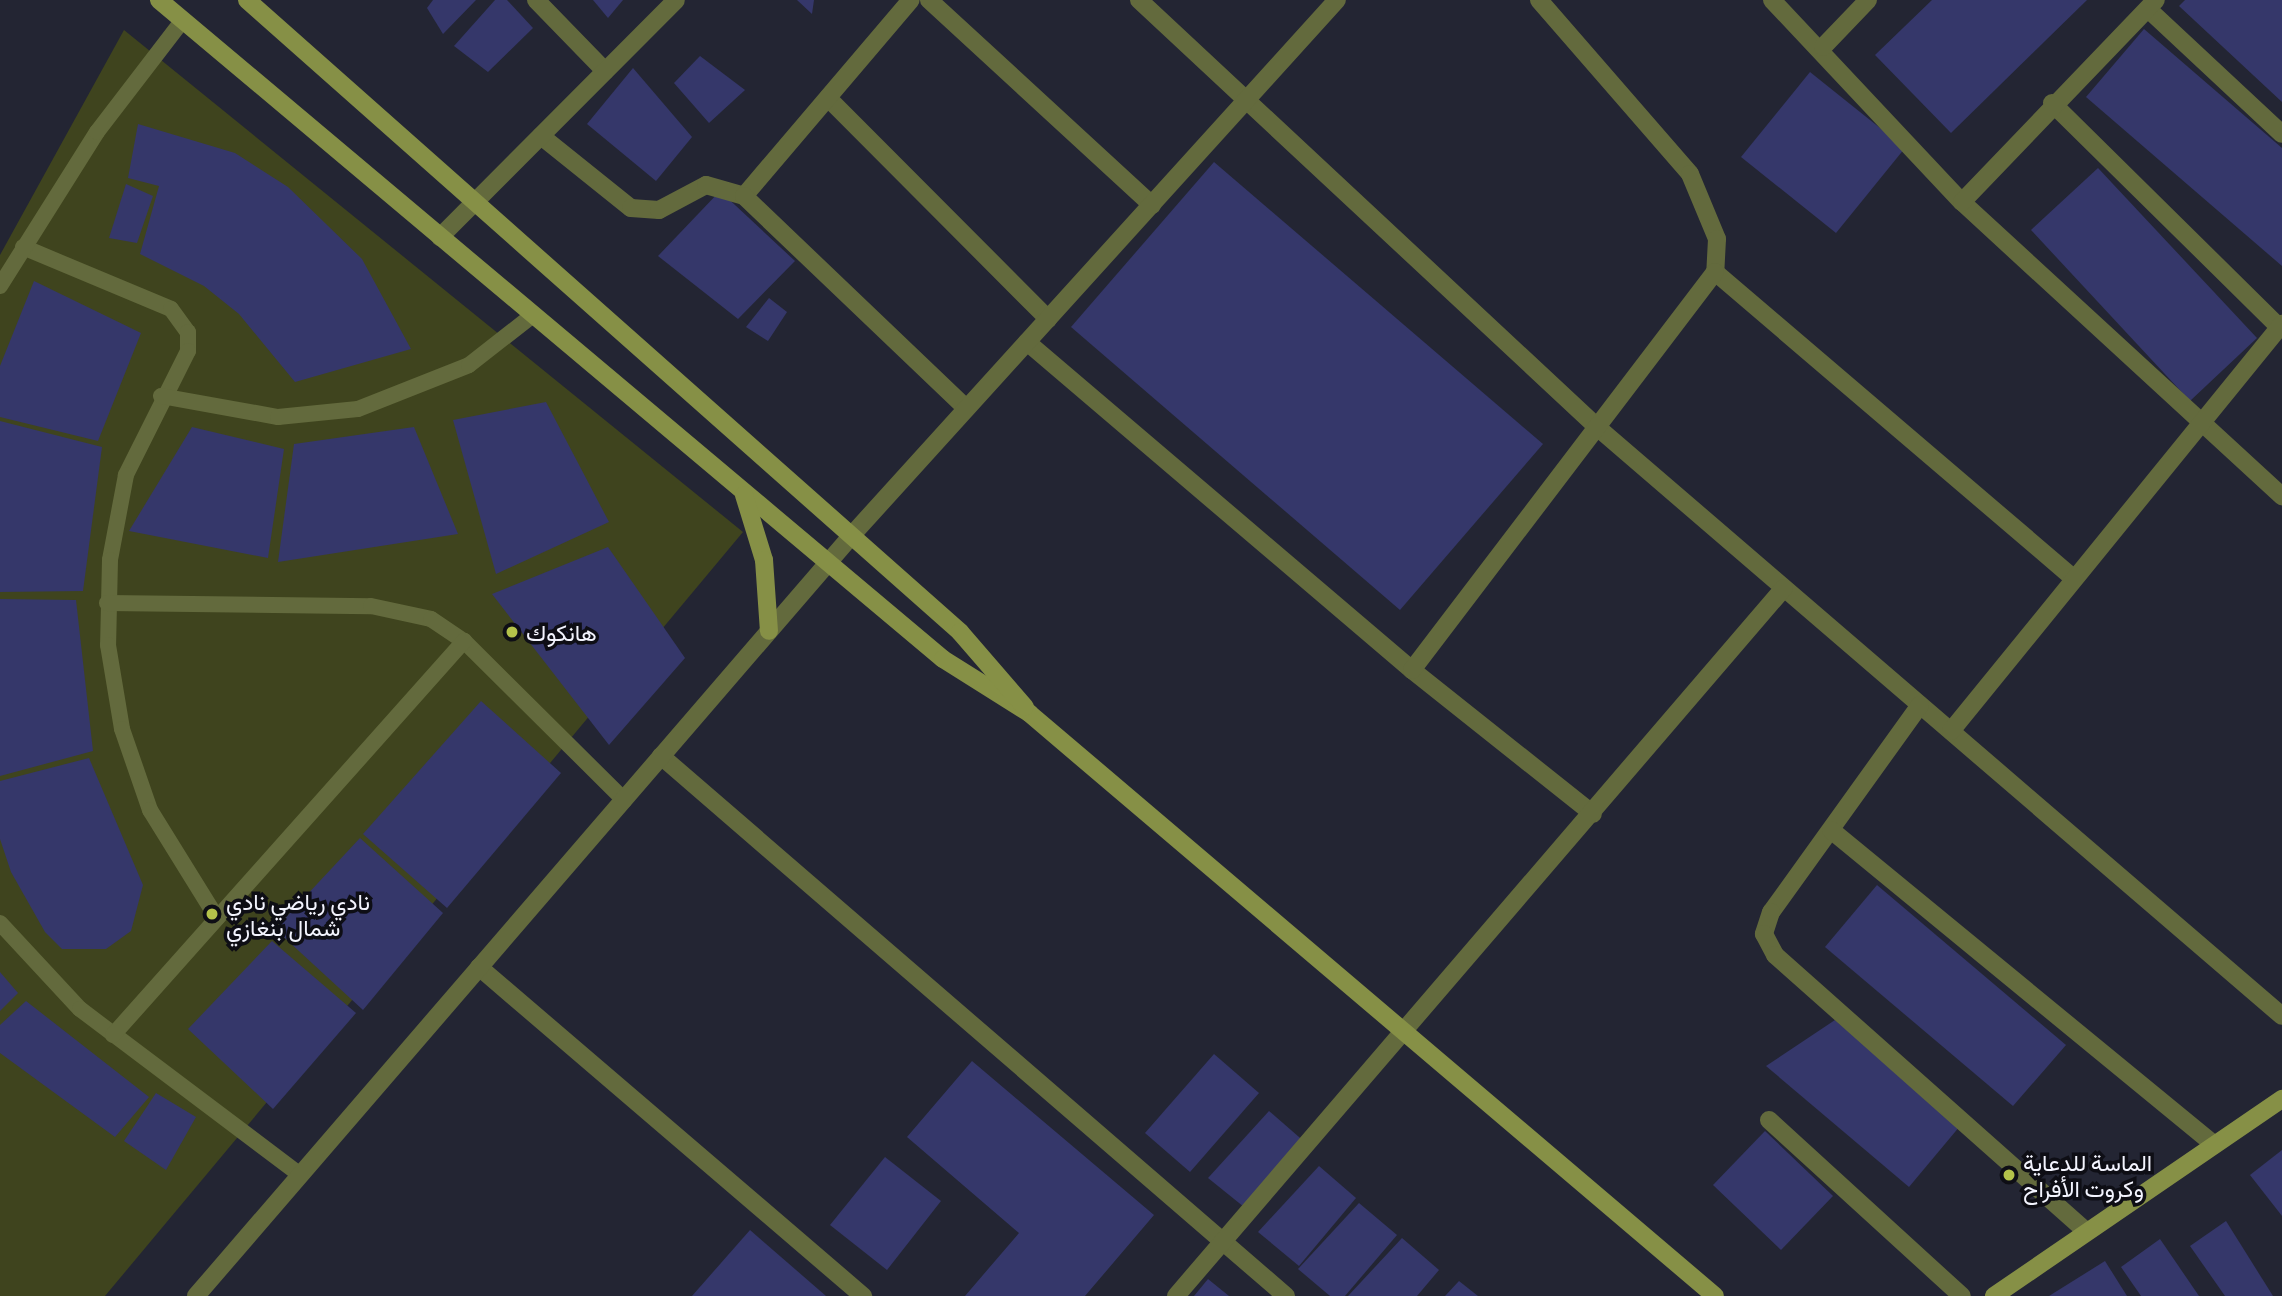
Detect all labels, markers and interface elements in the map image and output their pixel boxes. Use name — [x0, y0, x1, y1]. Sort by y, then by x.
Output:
place label: هانكوك — [526, 618, 597, 646]
marker: هانكوك — [504, 624, 520, 640]
place label: نادي رياضي نادي شمال بنغازي — [226, 887, 370, 941]
marker: نادي رياضي نادي شمال بنغازي — [204, 906, 220, 922]
place label: الماسة للدعاية وكروت الأفراح — [2023, 1148, 2152, 1202]
marker: الماسة للدعاية وكروت الأفراح — [2001, 1167, 2017, 1183]

